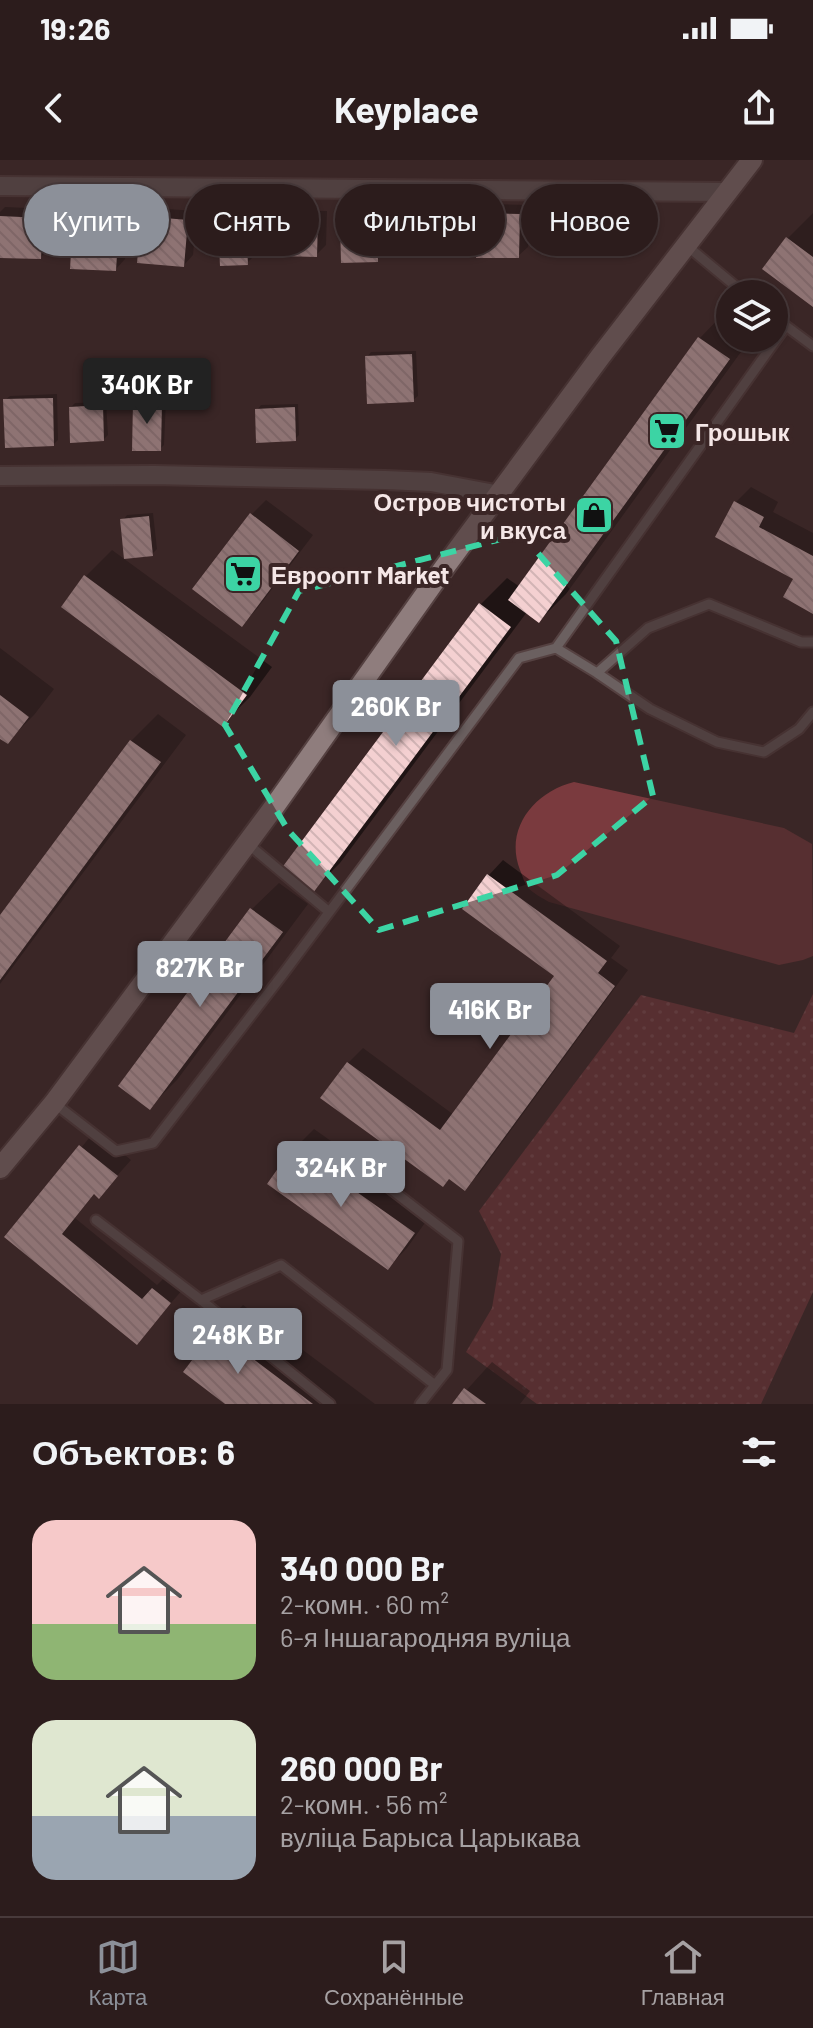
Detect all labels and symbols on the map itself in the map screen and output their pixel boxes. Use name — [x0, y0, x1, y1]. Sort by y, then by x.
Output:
pin: 340K Br — [73, 358, 221, 426]
supermarket icon: Грошык — [646, 410, 688, 452]
place label: Грошык — [695, 417, 791, 446]
place label: Остров чистоты и вкуса — [374, 487, 567, 544]
shop icon: Остров чистоты и вкуса — [573, 494, 615, 536]
supermarket icon: Евроопт Market — [222, 553, 264, 595]
place label: Евроопт Market — [271, 560, 449, 589]
pin: 260K Br — [322, 680, 470, 748]
pin: 827K Br — [126, 941, 274, 1009]
pin: 416K Br — [416, 983, 564, 1051]
pin: 324K Br — [267, 1141, 415, 1209]
pin: 248K Br — [164, 1308, 312, 1376]

